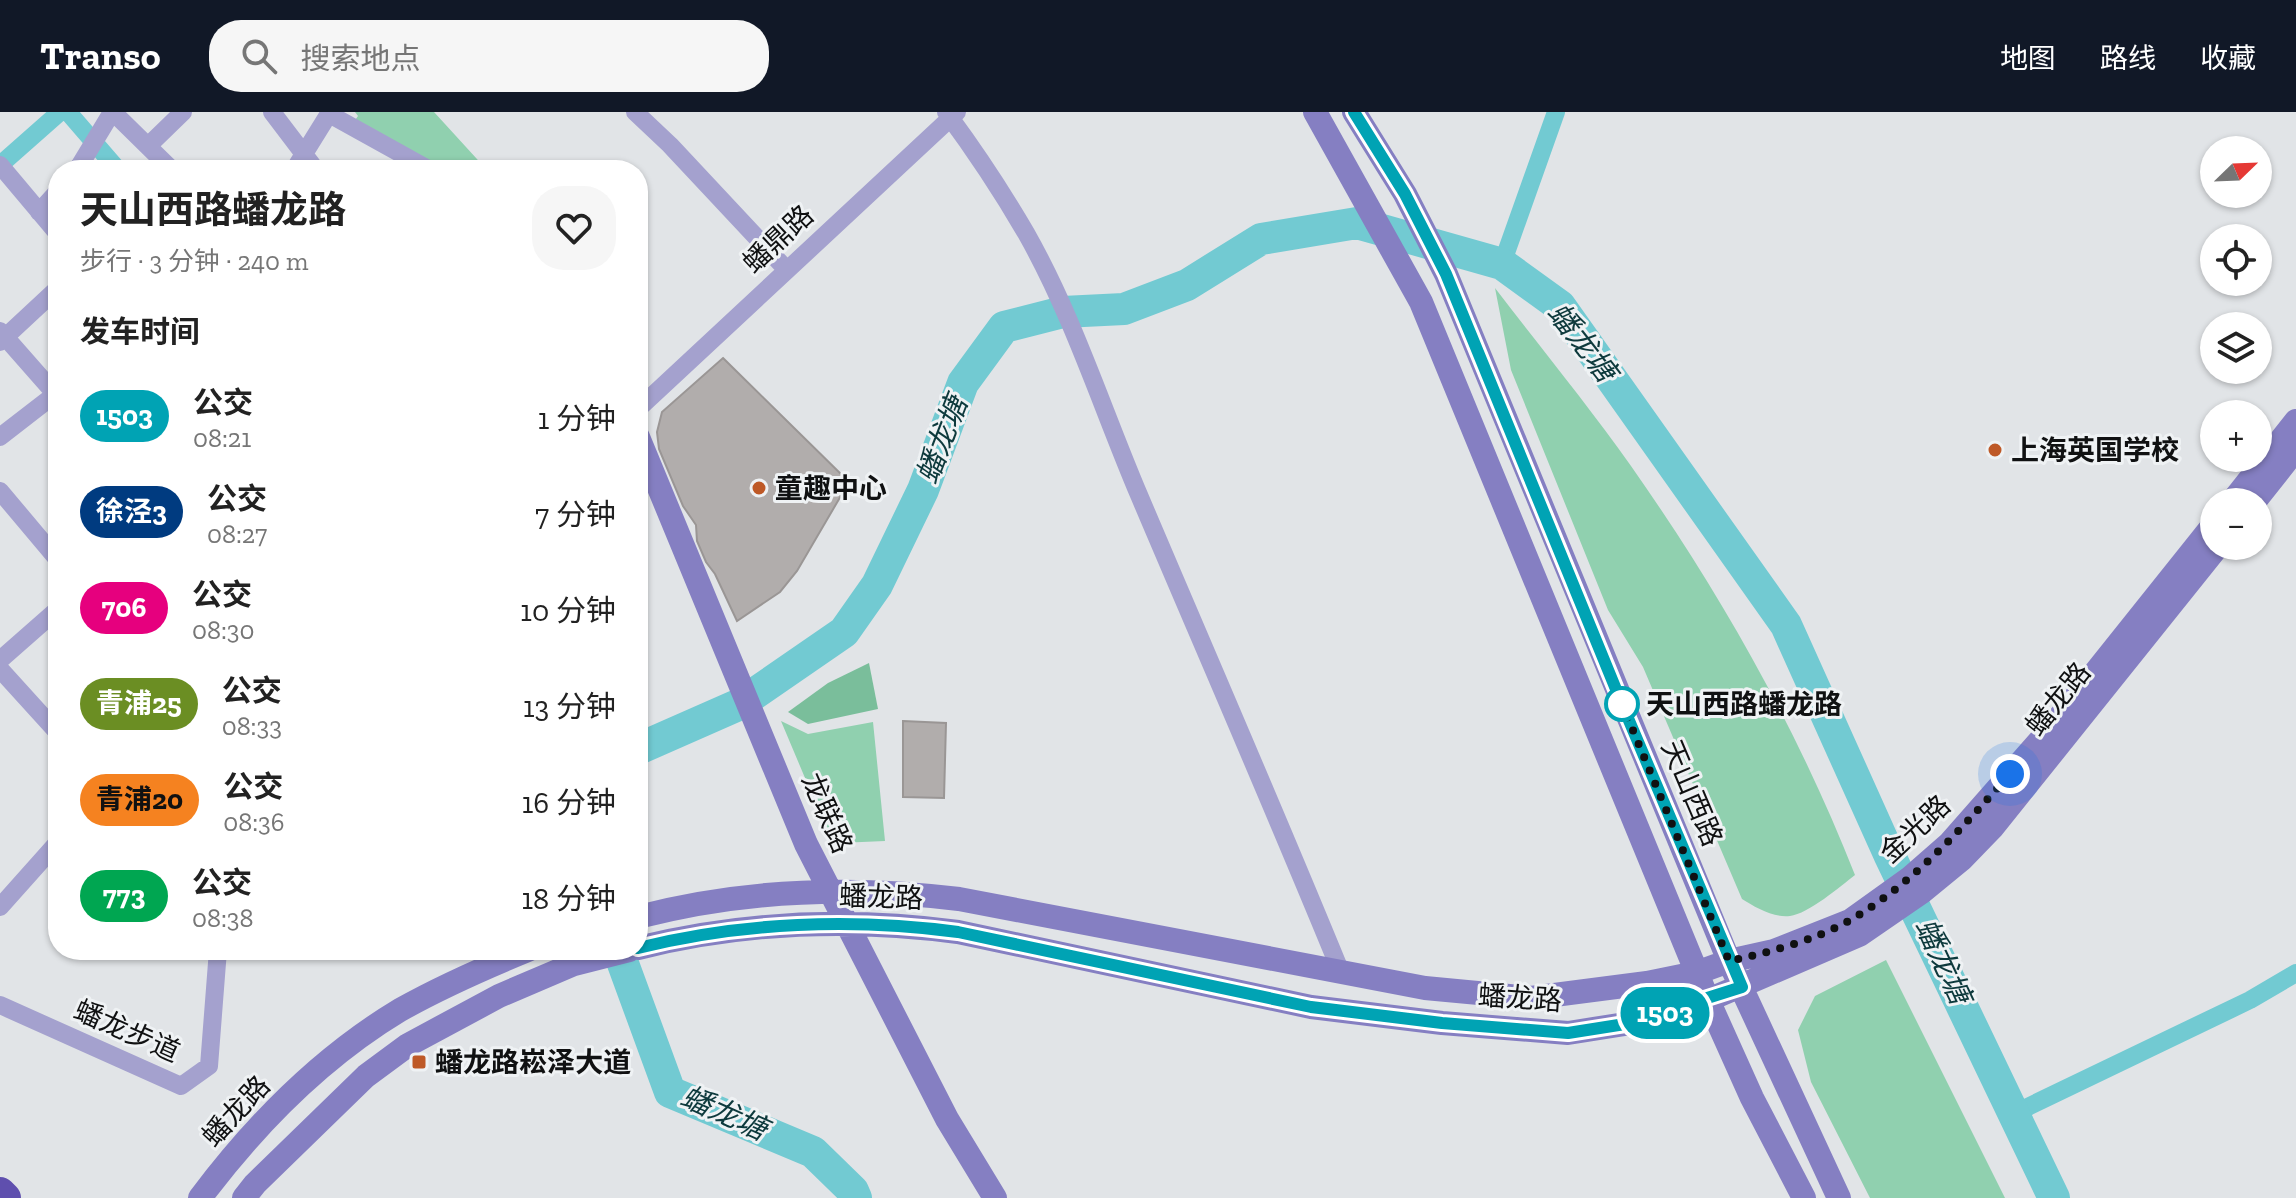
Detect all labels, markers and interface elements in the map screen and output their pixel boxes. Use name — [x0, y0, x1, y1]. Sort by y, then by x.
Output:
search box — [209, 20, 769, 92]
text: Transo — [40, 33, 161, 79]
icon: search — [237, 34, 281, 78]
text: 搜索地点 — [301, 41, 421, 77]
text: 地图 — [2000, 42, 2056, 75]
text: 路线 — [2100, 42, 2156, 75]
text: 收藏 — [2200, 42, 2256, 75]
north arrow — [2200, 136, 2272, 208]
map controls — [2200, 136, 2272, 560]
button: heart — [532, 186, 616, 270]
text: 天山西路蟠龙路 — [80, 187, 346, 233]
street label: 蟠鼎路 — [736, 198, 820, 280]
button: locate — [2200, 224, 2272, 296]
text: 步行 · 3 分钟 · 240 m — [80, 245, 308, 277]
water label: 蟠龙塘 — [1540, 295, 1627, 392]
button: layers — [2200, 312, 2272, 384]
text: 发车时间 — [80, 314, 200, 350]
text: 公交 — [193, 385, 253, 421]
water label: 蟠龙塘 — [909, 387, 977, 488]
text: 1503 — [96, 399, 153, 432]
button: + — [2200, 400, 2272, 472]
text: 1 分钟 — [538, 401, 616, 437]
text: 08:21 — [193, 422, 251, 454]
place label: 上海英国学校 — [2011, 434, 2179, 467]
marker: 上海英国学校 — [1986, 441, 2004, 459]
place label: 童趣中心 — [775, 472, 887, 505]
marker: 童趣中心 — [750, 479, 768, 497]
text: 公交 — [207, 481, 267, 517]
button: − — [2200, 488, 2272, 560]
text: 徐泾3 — [96, 495, 167, 528]
text: 7 分钟 — [535, 497, 616, 533]
text: 08:27 — [207, 518, 267, 550]
text: 公交 — [192, 577, 252, 613]
text: 706 — [102, 591, 147, 624]
text: 10 分钟 — [520, 593, 616, 629]
text: 08:30 — [192, 614, 254, 646]
street label: 蟠龙路 — [2019, 656, 2097, 742]
text: 公交 — [222, 673, 282, 709]
text: 青浦25 — [96, 687, 182, 720]
marker: 天山西路蟠龙路 — [1605, 687, 1639, 721]
place label: 天山西路蟠龙路 — [1646, 688, 1842, 721]
text: 13 分钟 — [523, 689, 616, 725]
text: 08:33 — [222, 710, 282, 742]
street label: 天山西路 — [1655, 735, 1729, 851]
your location — [1990, 754, 2030, 794]
street label: 龙联路 — [795, 768, 859, 858]
text: 公交 — [223, 769, 283, 805]
text: 青浦20 — [96, 783, 183, 816]
text: 16 分钟 — [522, 785, 616, 821]
street label: 金光路 — [1873, 788, 1957, 870]
text: 08:36 — [223, 806, 284, 838]
text: 公交 — [192, 865, 252, 901]
text: 773 — [103, 879, 145, 912]
street label: 蟠龙路 — [838, 879, 924, 915]
text: 18 分钟 — [522, 881, 616, 917]
text: 08:38 — [192, 902, 254, 934]
water label: 蟠龙塘 — [1908, 913, 1980, 1014]
street label: 蟠龙路 — [1477, 979, 1563, 1017]
line badge: 1503 — [1609, 987, 1721, 1039]
street label: 蟠龙步道 — [69, 993, 185, 1069]
text: 1503 — [1637, 996, 1693, 1029]
place label: 蟠龙路崧泽大道 — [435, 1046, 631, 1079]
marker: 蟠龙路崧泽大道 — [410, 1053, 428, 1071]
street label: 蟠龙路 — [195, 1069, 277, 1153]
water label: 蟠龙塘 — [676, 1078, 777, 1150]

